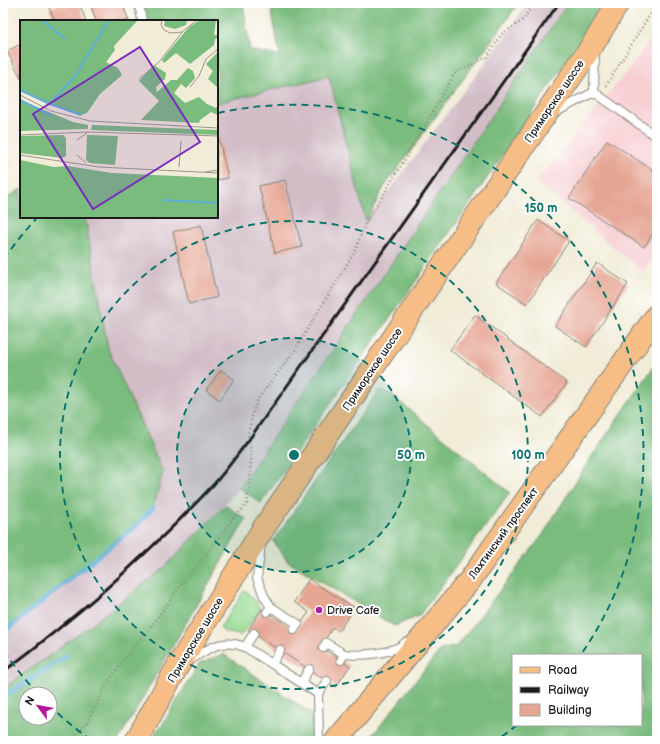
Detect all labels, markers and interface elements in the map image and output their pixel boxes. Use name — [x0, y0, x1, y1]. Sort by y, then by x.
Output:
inset map — [20, 20, 218, 218]
street label: Приморское шоссе — [522, 58, 587, 145]
text: 150 m — [525, 201, 557, 216]
street label: Приморское шоссе — [340, 326, 405, 413]
centre of rings — [287, 448, 301, 462]
text: 50 m — [397, 448, 425, 463]
text: 100 m — [511, 448, 545, 463]
street label: Лахтинский проспект — [465, 485, 541, 582]
street label: Приморское шоссе — [165, 595, 226, 685]
place label: Drive Cafe — [327, 604, 380, 617]
marker: Drive Cafe — [314, 605, 324, 615]
legend — [512, 654, 642, 726]
text: Road — [548, 663, 577, 678]
text: Railway — [548, 683, 590, 698]
north arrow — [18, 686, 58, 726]
text: N — [22, 694, 38, 708]
text: Building — [548, 703, 592, 718]

